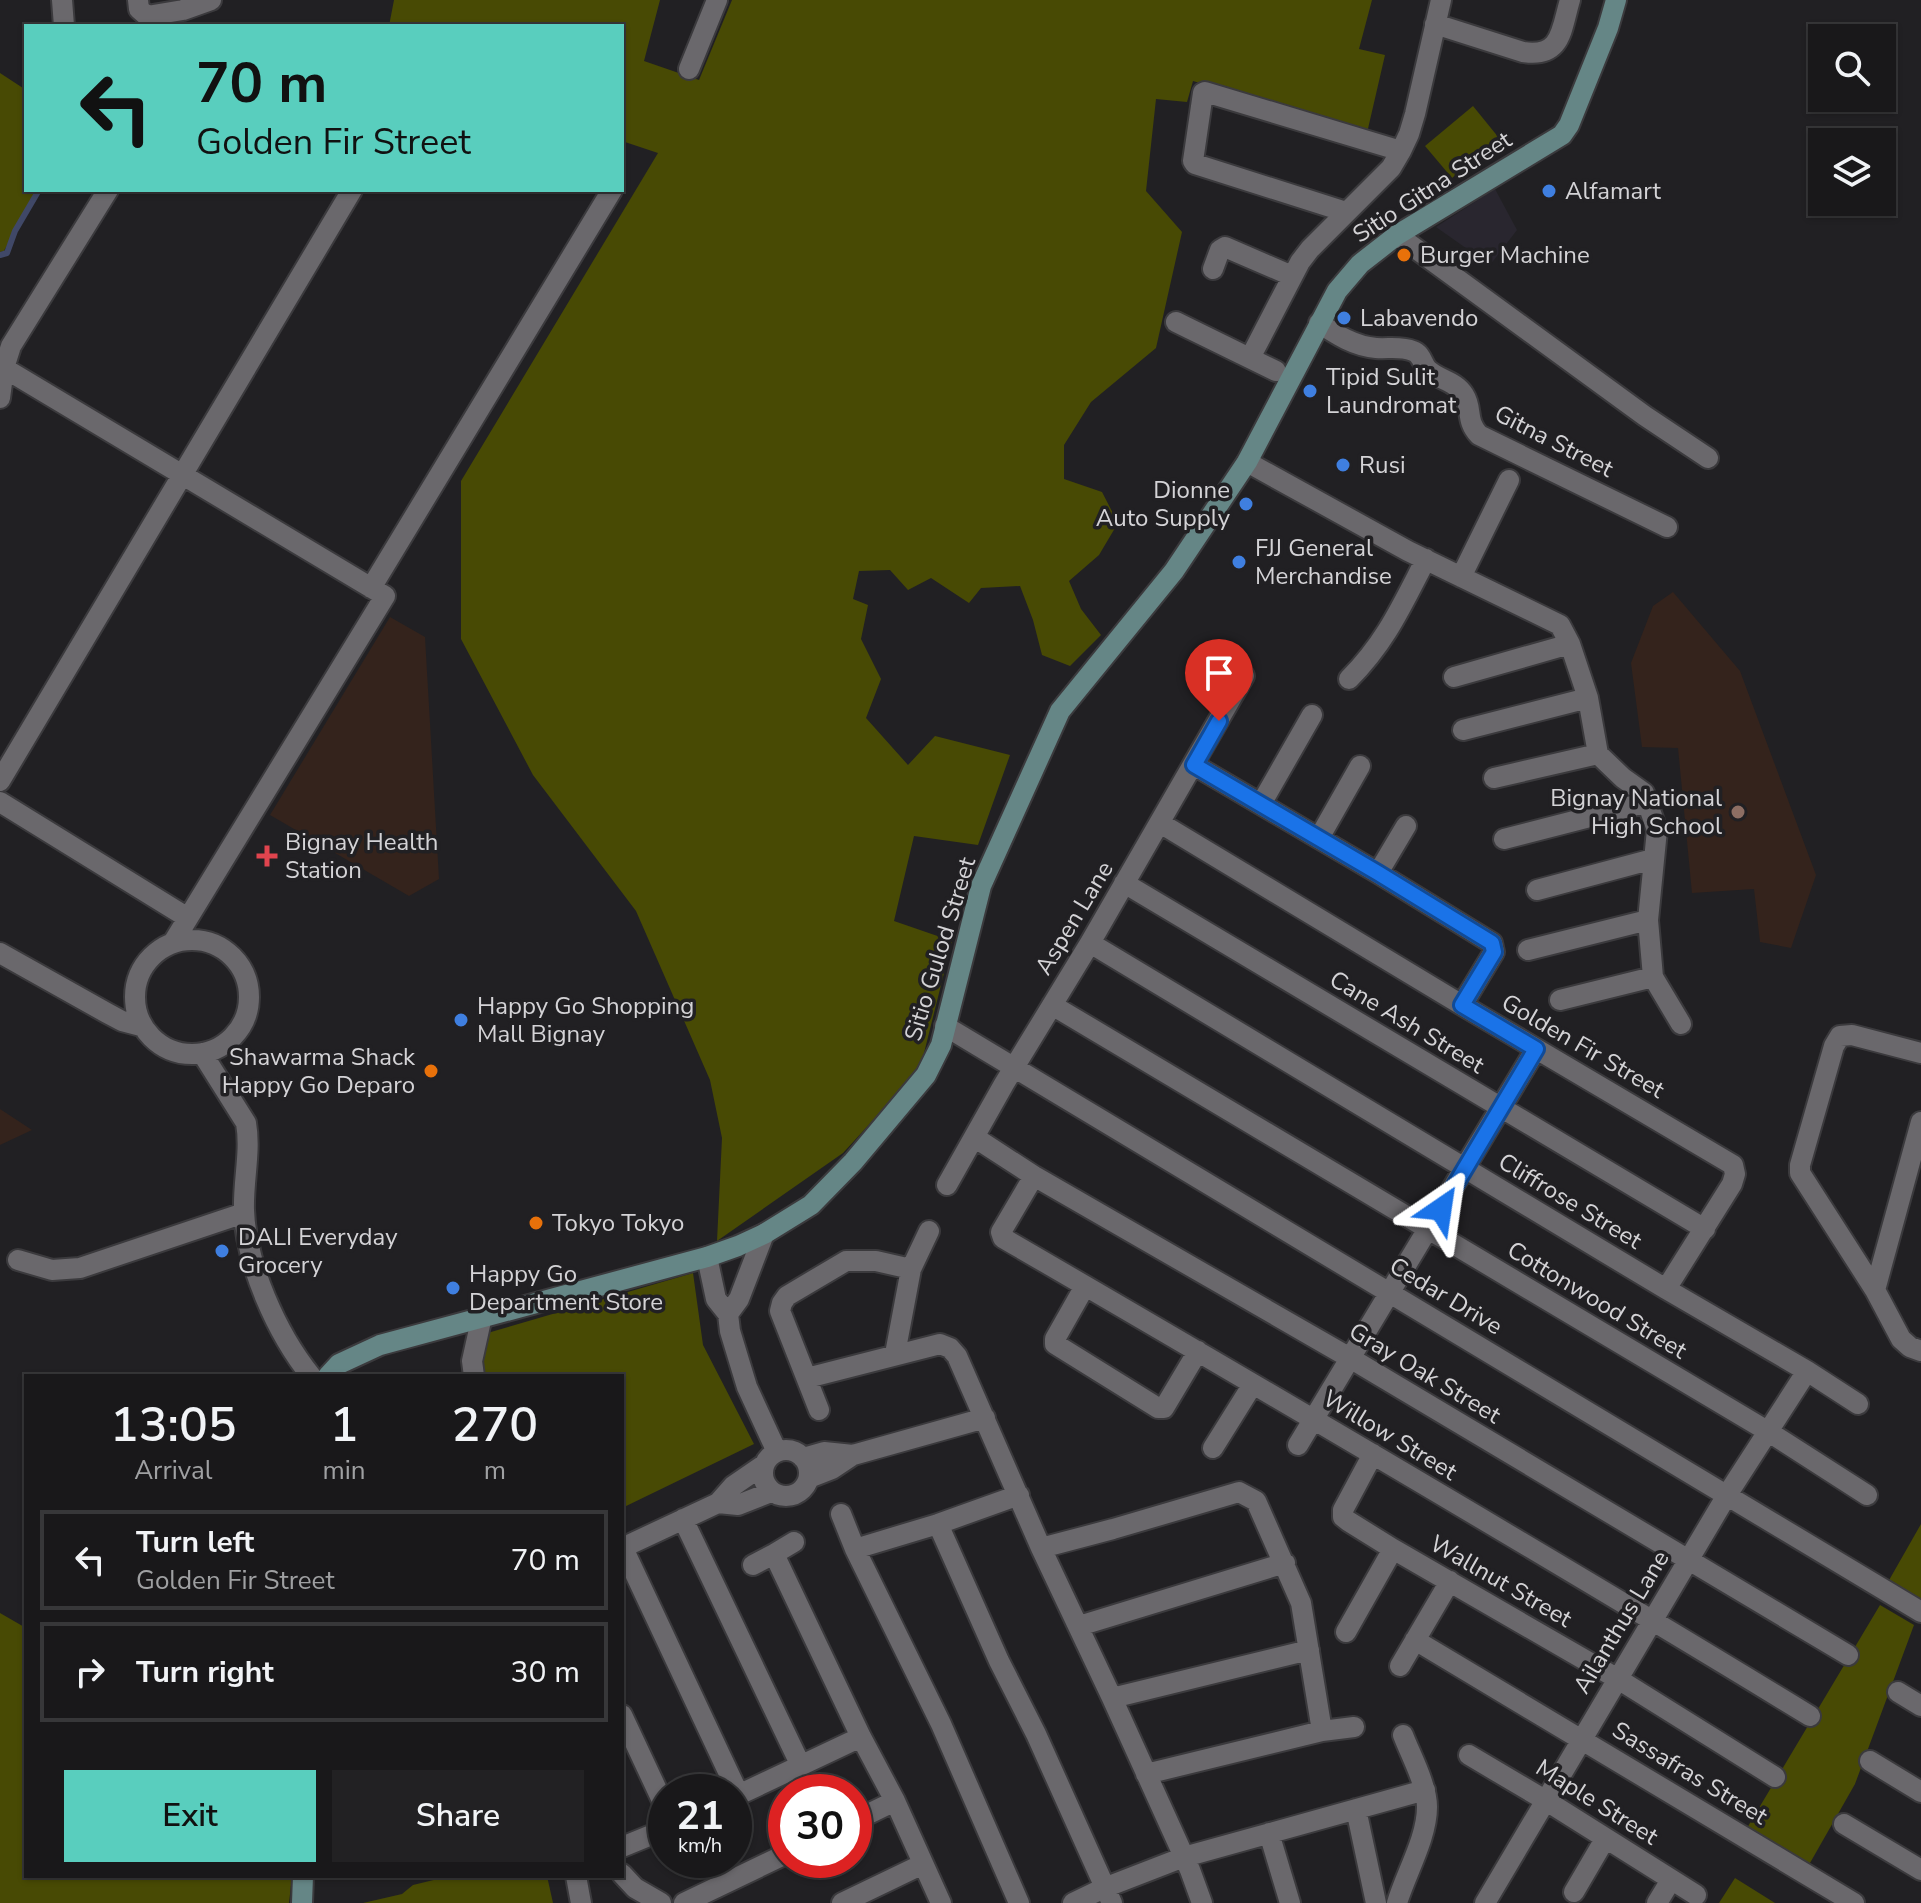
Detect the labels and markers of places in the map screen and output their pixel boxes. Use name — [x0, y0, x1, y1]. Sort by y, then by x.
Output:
place label: Alfamart — [1565, 175, 1662, 207]
marker: Alfamart — [1540, 182, 1558, 200]
place label: Burger Machine — [1420, 239, 1590, 271]
marker: Burger Machine — [1395, 246, 1413, 264]
place label: Labavendo — [1360, 302, 1478, 334]
marker: Labavendo — [1335, 309, 1353, 327]
place label: Tipid Sulit Laundromat — [1326, 361, 1457, 421]
marker: Tipid Sulit Laundromat — [1301, 382, 1319, 400]
place label: Rusi — [1359, 449, 1406, 481]
marker: Rusi — [1334, 456, 1352, 474]
place label: Dionne Auto Supply — [1096, 474, 1231, 534]
marker: Dionne Auto Supply — [1237, 495, 1255, 513]
place label: FJJ General Merchandise — [1255, 532, 1392, 592]
marker: FJJ General Merchandise — [1230, 553, 1248, 571]
pin — [1185, 639, 1253, 721]
place label: Bignay National High School — [1550, 782, 1722, 842]
marker: Bignay National High School — [1729, 803, 1747, 821]
place label: Bignay Health Station — [285, 826, 438, 886]
marker: Bignay Health Station — [256, 845, 278, 867]
place label: Happy Go Shopping Mall Bignay — [477, 990, 694, 1050]
marker: Happy Go Shopping Mall Bignay — [452, 1011, 470, 1029]
place label: Shawarma Shack Happy Go Deparo — [222, 1041, 416, 1101]
marker: Shawarma Shack Happy Go Deparo — [422, 1062, 440, 1080]
place label: Tokyo Tokyo — [552, 1207, 684, 1239]
marker: Tokyo Tokyo — [527, 1214, 545, 1232]
place label: DALI Everyday Grocery — [238, 1221, 398, 1281]
marker: DALI Everyday Grocery — [213, 1242, 231, 1260]
place label: Happy Go Department Store — [469, 1258, 663, 1318]
marker: Happy Go Department Store — [444, 1279, 462, 1297]

